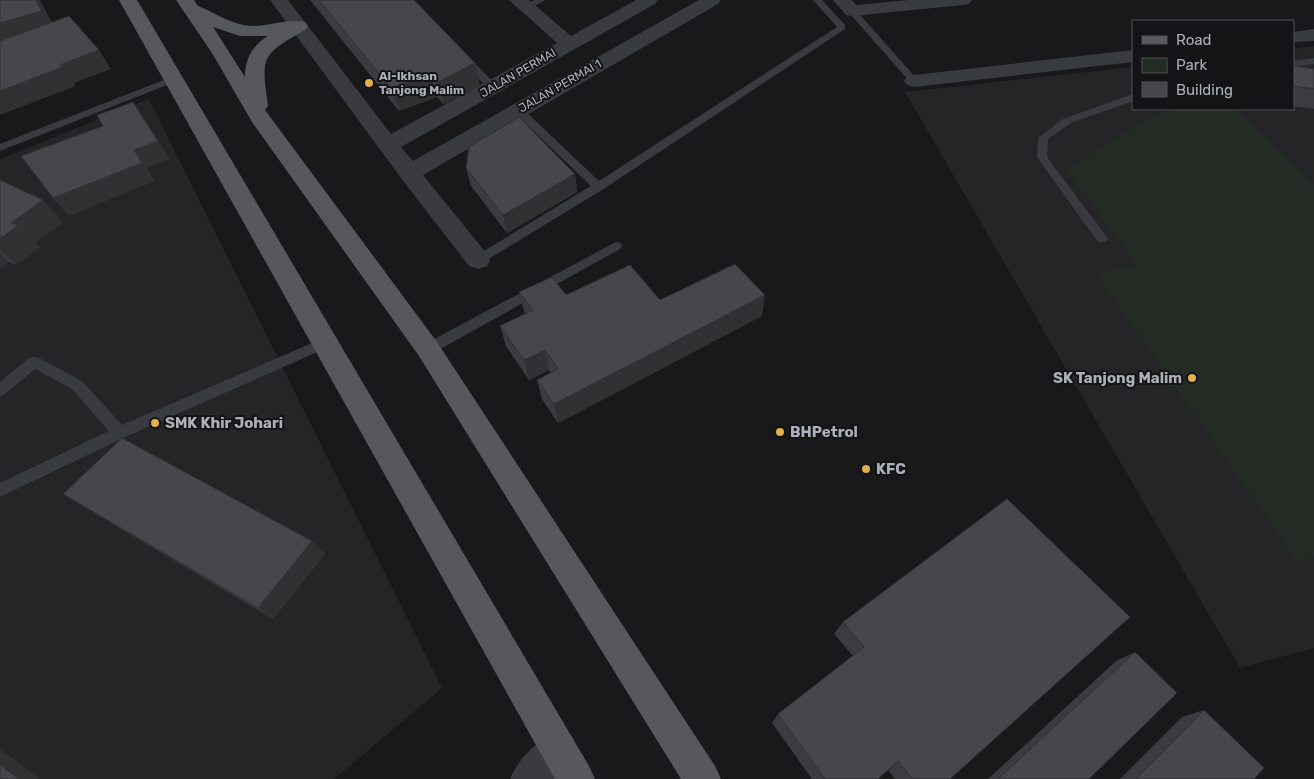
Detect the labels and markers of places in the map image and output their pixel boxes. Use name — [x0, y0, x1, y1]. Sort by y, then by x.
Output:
place label: Al-Ikhsan Tanjong Malim — [379, 69, 464, 97]
marker: Al-Ikhsan Tanjong Malim — [363, 77, 375, 89]
place label: SK Tanjong Malim — [1053, 369, 1182, 387]
marker: SK Tanjong Malim — [1186, 372, 1198, 384]
place label: SMK Khir Johari — [165, 414, 283, 432]
marker: SMK Khir Johari — [149, 417, 161, 429]
place label: BHPetrol — [790, 423, 858, 441]
marker: BHPetrol — [774, 426, 786, 438]
place label: KFC — [876, 460, 906, 478]
marker: KFC — [860, 463, 872, 475]

